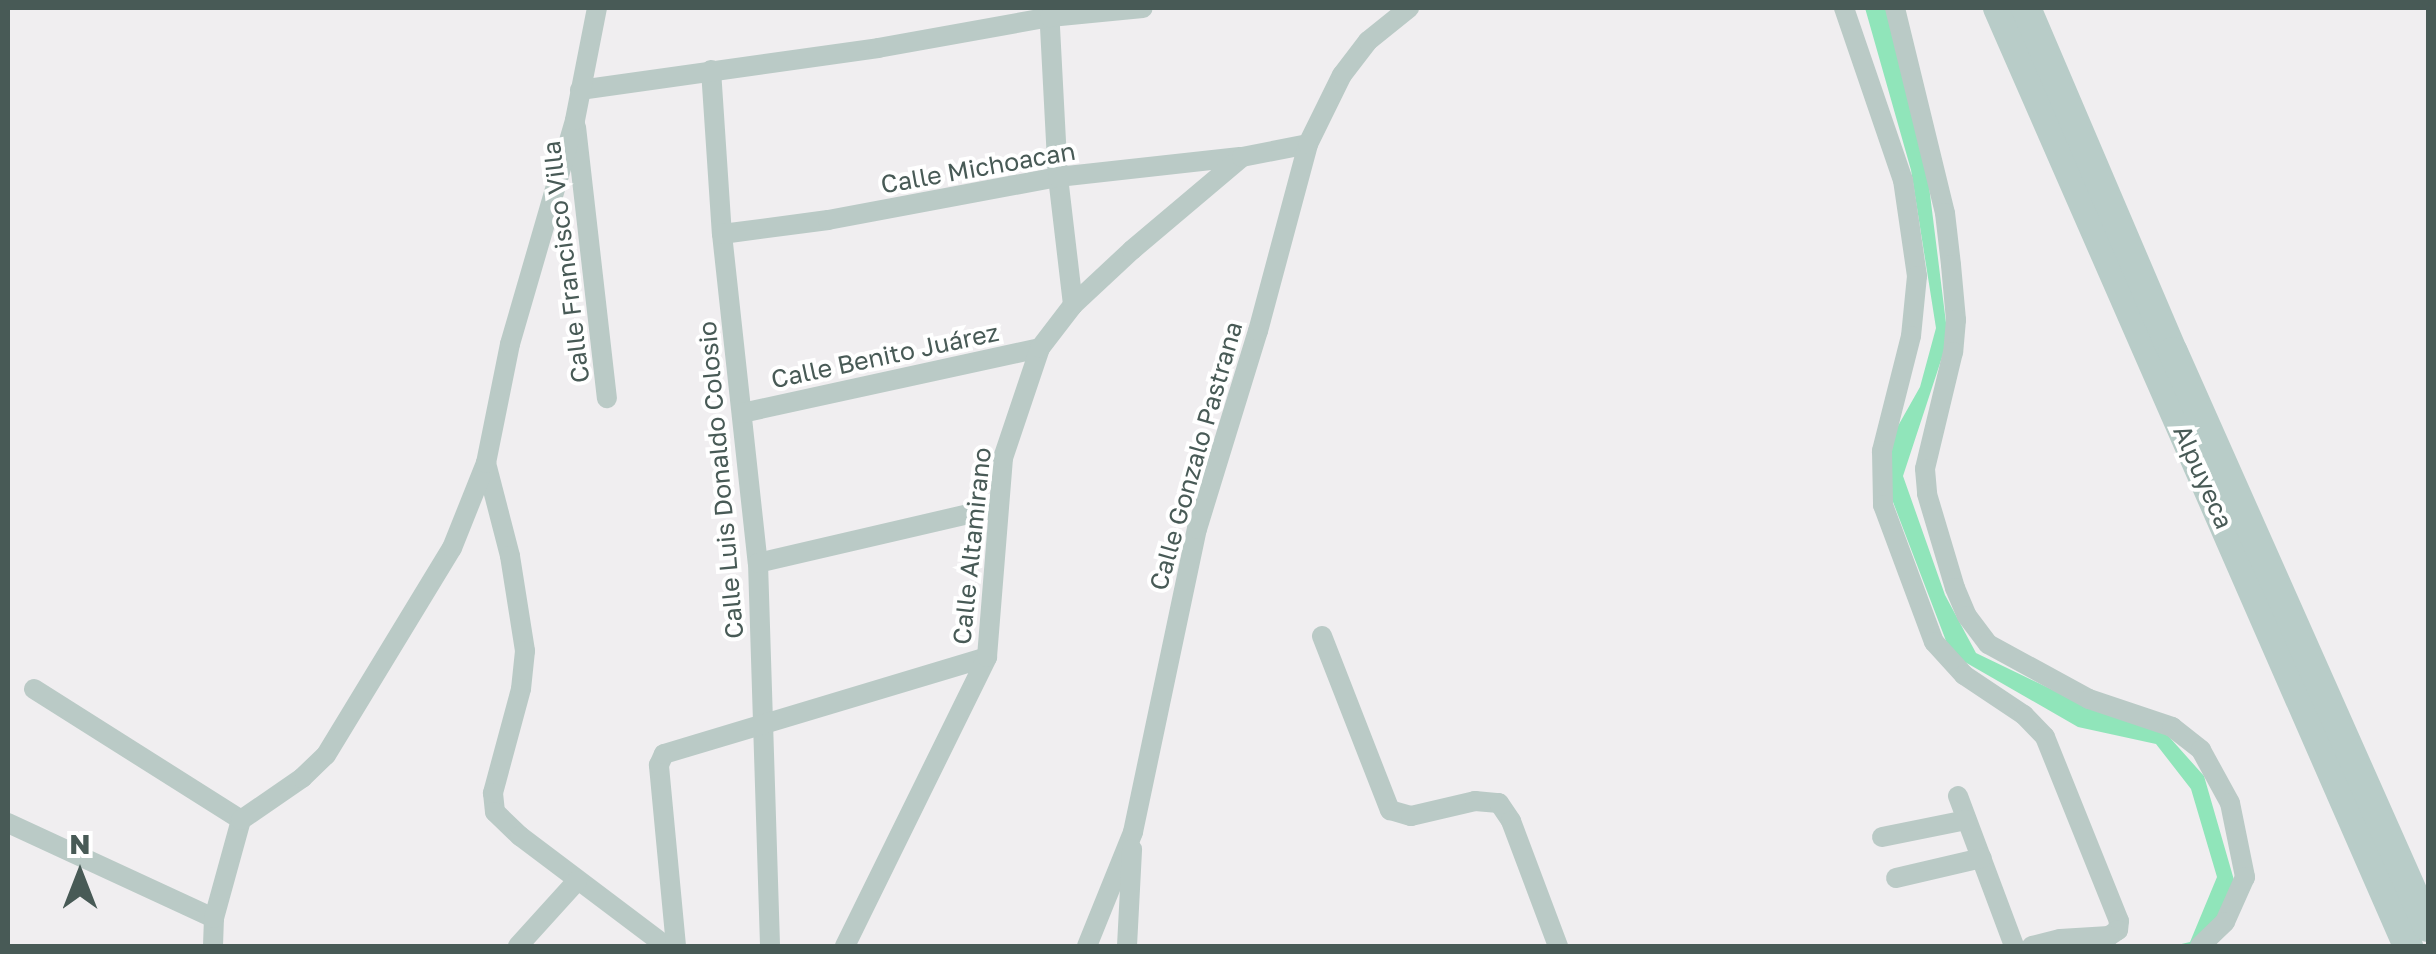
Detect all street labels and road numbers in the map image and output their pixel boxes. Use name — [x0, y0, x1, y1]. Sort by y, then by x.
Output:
street label: Calle Michoacan — [878, 136, 1078, 200]
street label: Calle Francisco Villa — [536, 139, 596, 385]
street label: Calle Benito Juárez — [768, 317, 1002, 395]
street label: Calle Gonzalo Pastrana — [1143, 318, 1249, 594]
street label: Calle Luis Donaldo Colosio — [692, 320, 750, 640]
street label: Alpuyeca — [2167, 420, 2239, 534]
street label: Calle Altamirano — [947, 446, 997, 646]

